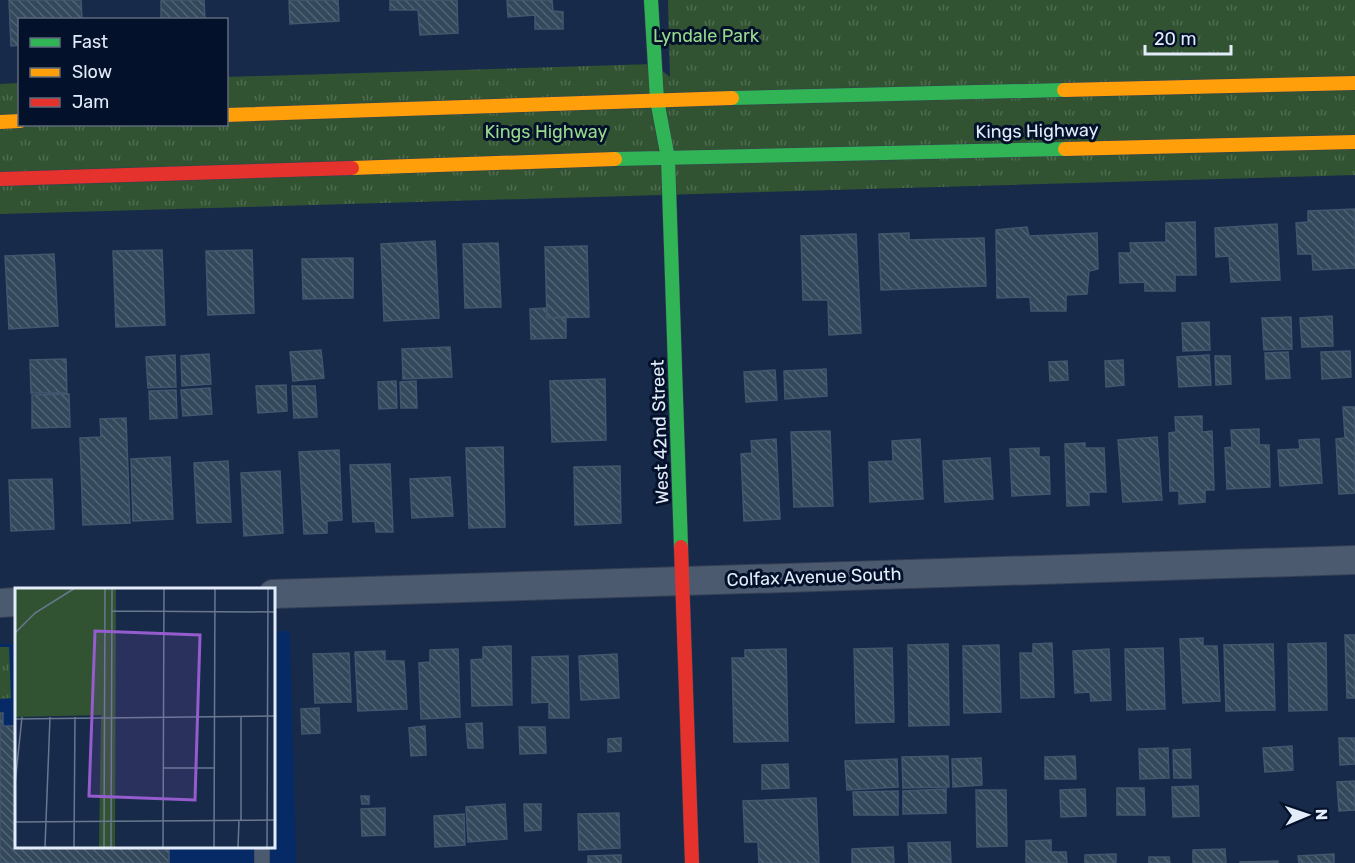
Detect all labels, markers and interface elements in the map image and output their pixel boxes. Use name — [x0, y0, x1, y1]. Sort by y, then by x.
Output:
legend — [18, 18, 228, 126]
scale bar — [1145, 18, 1230, 56]
park label: Lyndale Park — [653, 25, 760, 47]
text: 20 m — [1154, 28, 1196, 50]
text: Fast — [72, 31, 108, 53]
text: Slow — [72, 61, 112, 83]
text: Jam — [72, 91, 109, 113]
street label: Kings Highway — [975, 119, 1099, 143]
park label: Kings Highway — [484, 121, 608, 143]
street label: West 42nd Street — [646, 359, 674, 505]
street label: Colfax Avenue South — [726, 563, 902, 591]
inset map — [15, 588, 274, 848]
north arrow — [1277, 785, 1337, 845]
text: N — [1312, 808, 1331, 821]

